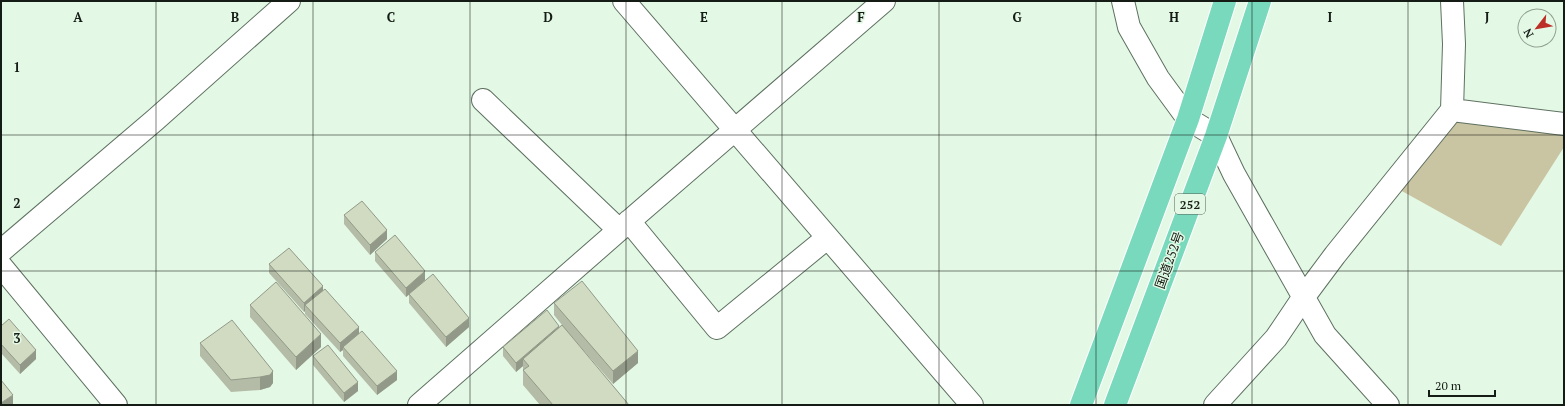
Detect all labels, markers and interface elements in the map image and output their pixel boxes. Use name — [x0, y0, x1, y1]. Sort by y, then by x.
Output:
text: A — [73, 8, 83, 26]
text: B — [231, 8, 239, 26]
text: C — [387, 8, 395, 26]
text: D — [543, 8, 553, 26]
text: E — [700, 8, 708, 26]
text: F — [857, 8, 865, 26]
text: G — [1012, 8, 1022, 26]
text: H — [1169, 8, 1179, 26]
text: I — [1328, 8, 1333, 26]
text: J — [1485, 8, 1490, 26]
north arrow — [1517, 8, 1557, 48]
text: N — [1520, 25, 1537, 40]
text: 1 — [13, 58, 21, 76]
text: 2 — [13, 194, 21, 212]
road number: 252 — [1175, 194, 1205, 214]
street label: 国道252号 — [1150, 229, 1188, 291]
text: 3 — [13, 329, 21, 347]
scale bar — [1429, 372, 1495, 398]
text: 20 m — [1435, 378, 1462, 393]

